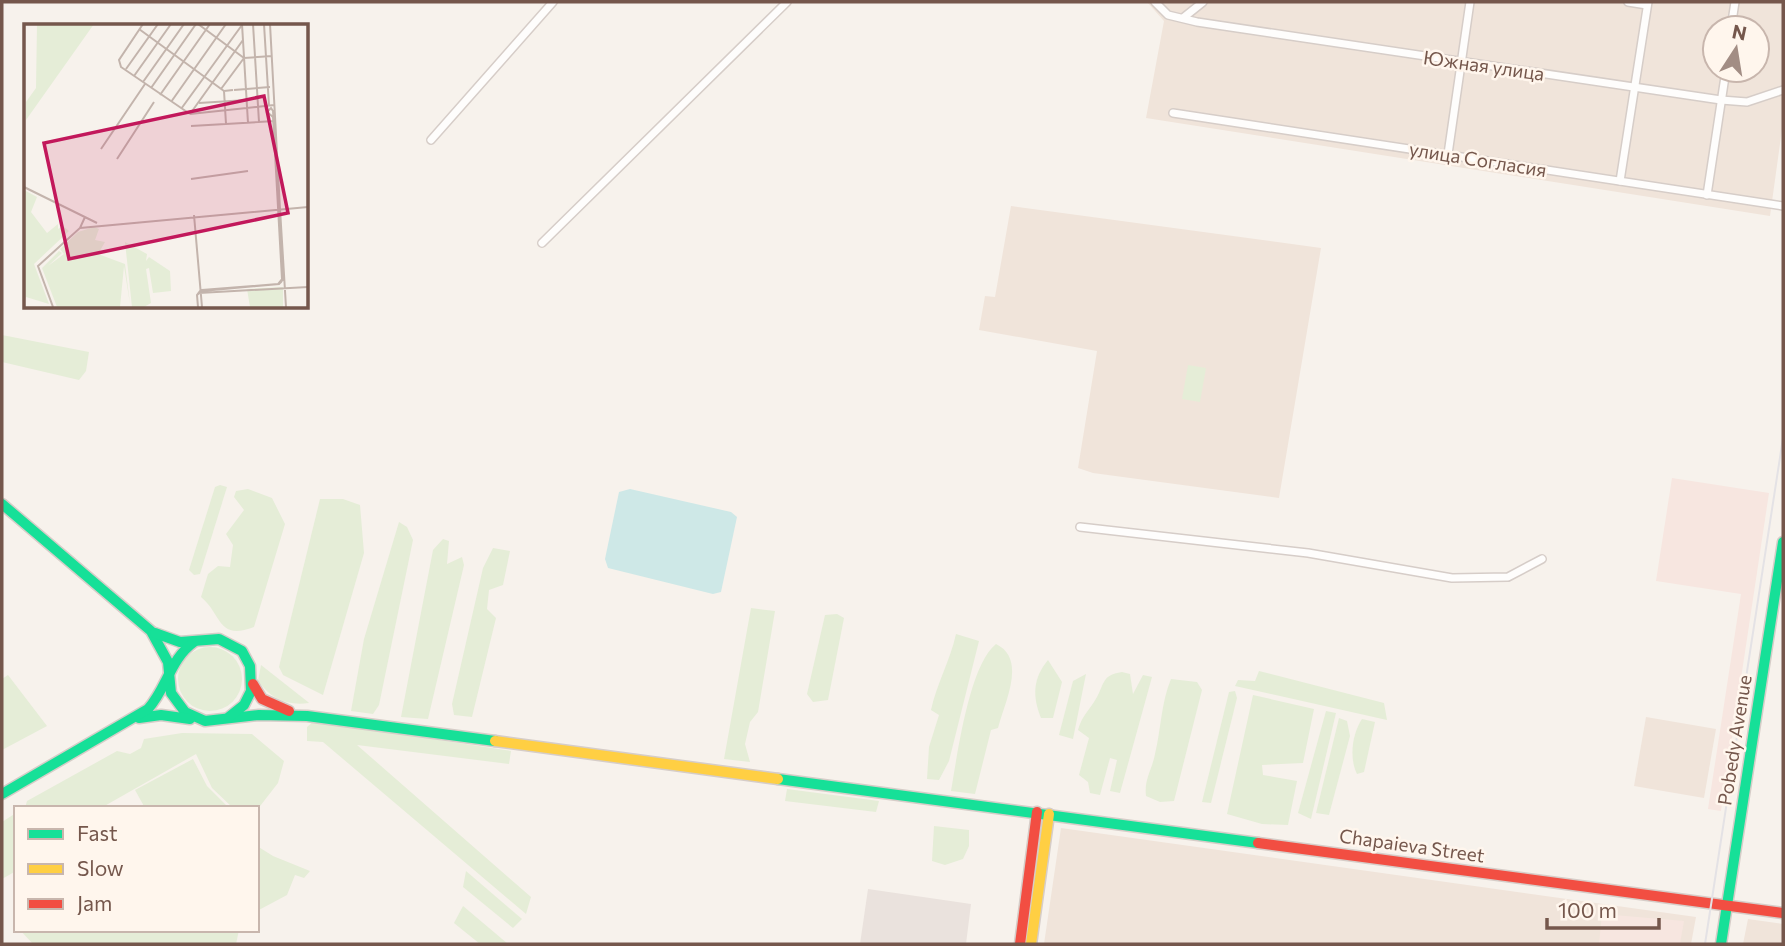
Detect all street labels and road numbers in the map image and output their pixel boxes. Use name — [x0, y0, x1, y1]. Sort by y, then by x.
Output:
street label: Южная улица — [1422, 45, 1546, 85]
street label: улица Согласия — [1408, 137, 1548, 181]
street label: Pobedy Avenue — [1712, 673, 1756, 807]
street label: Chapaieva Street — [1338, 823, 1486, 867]

